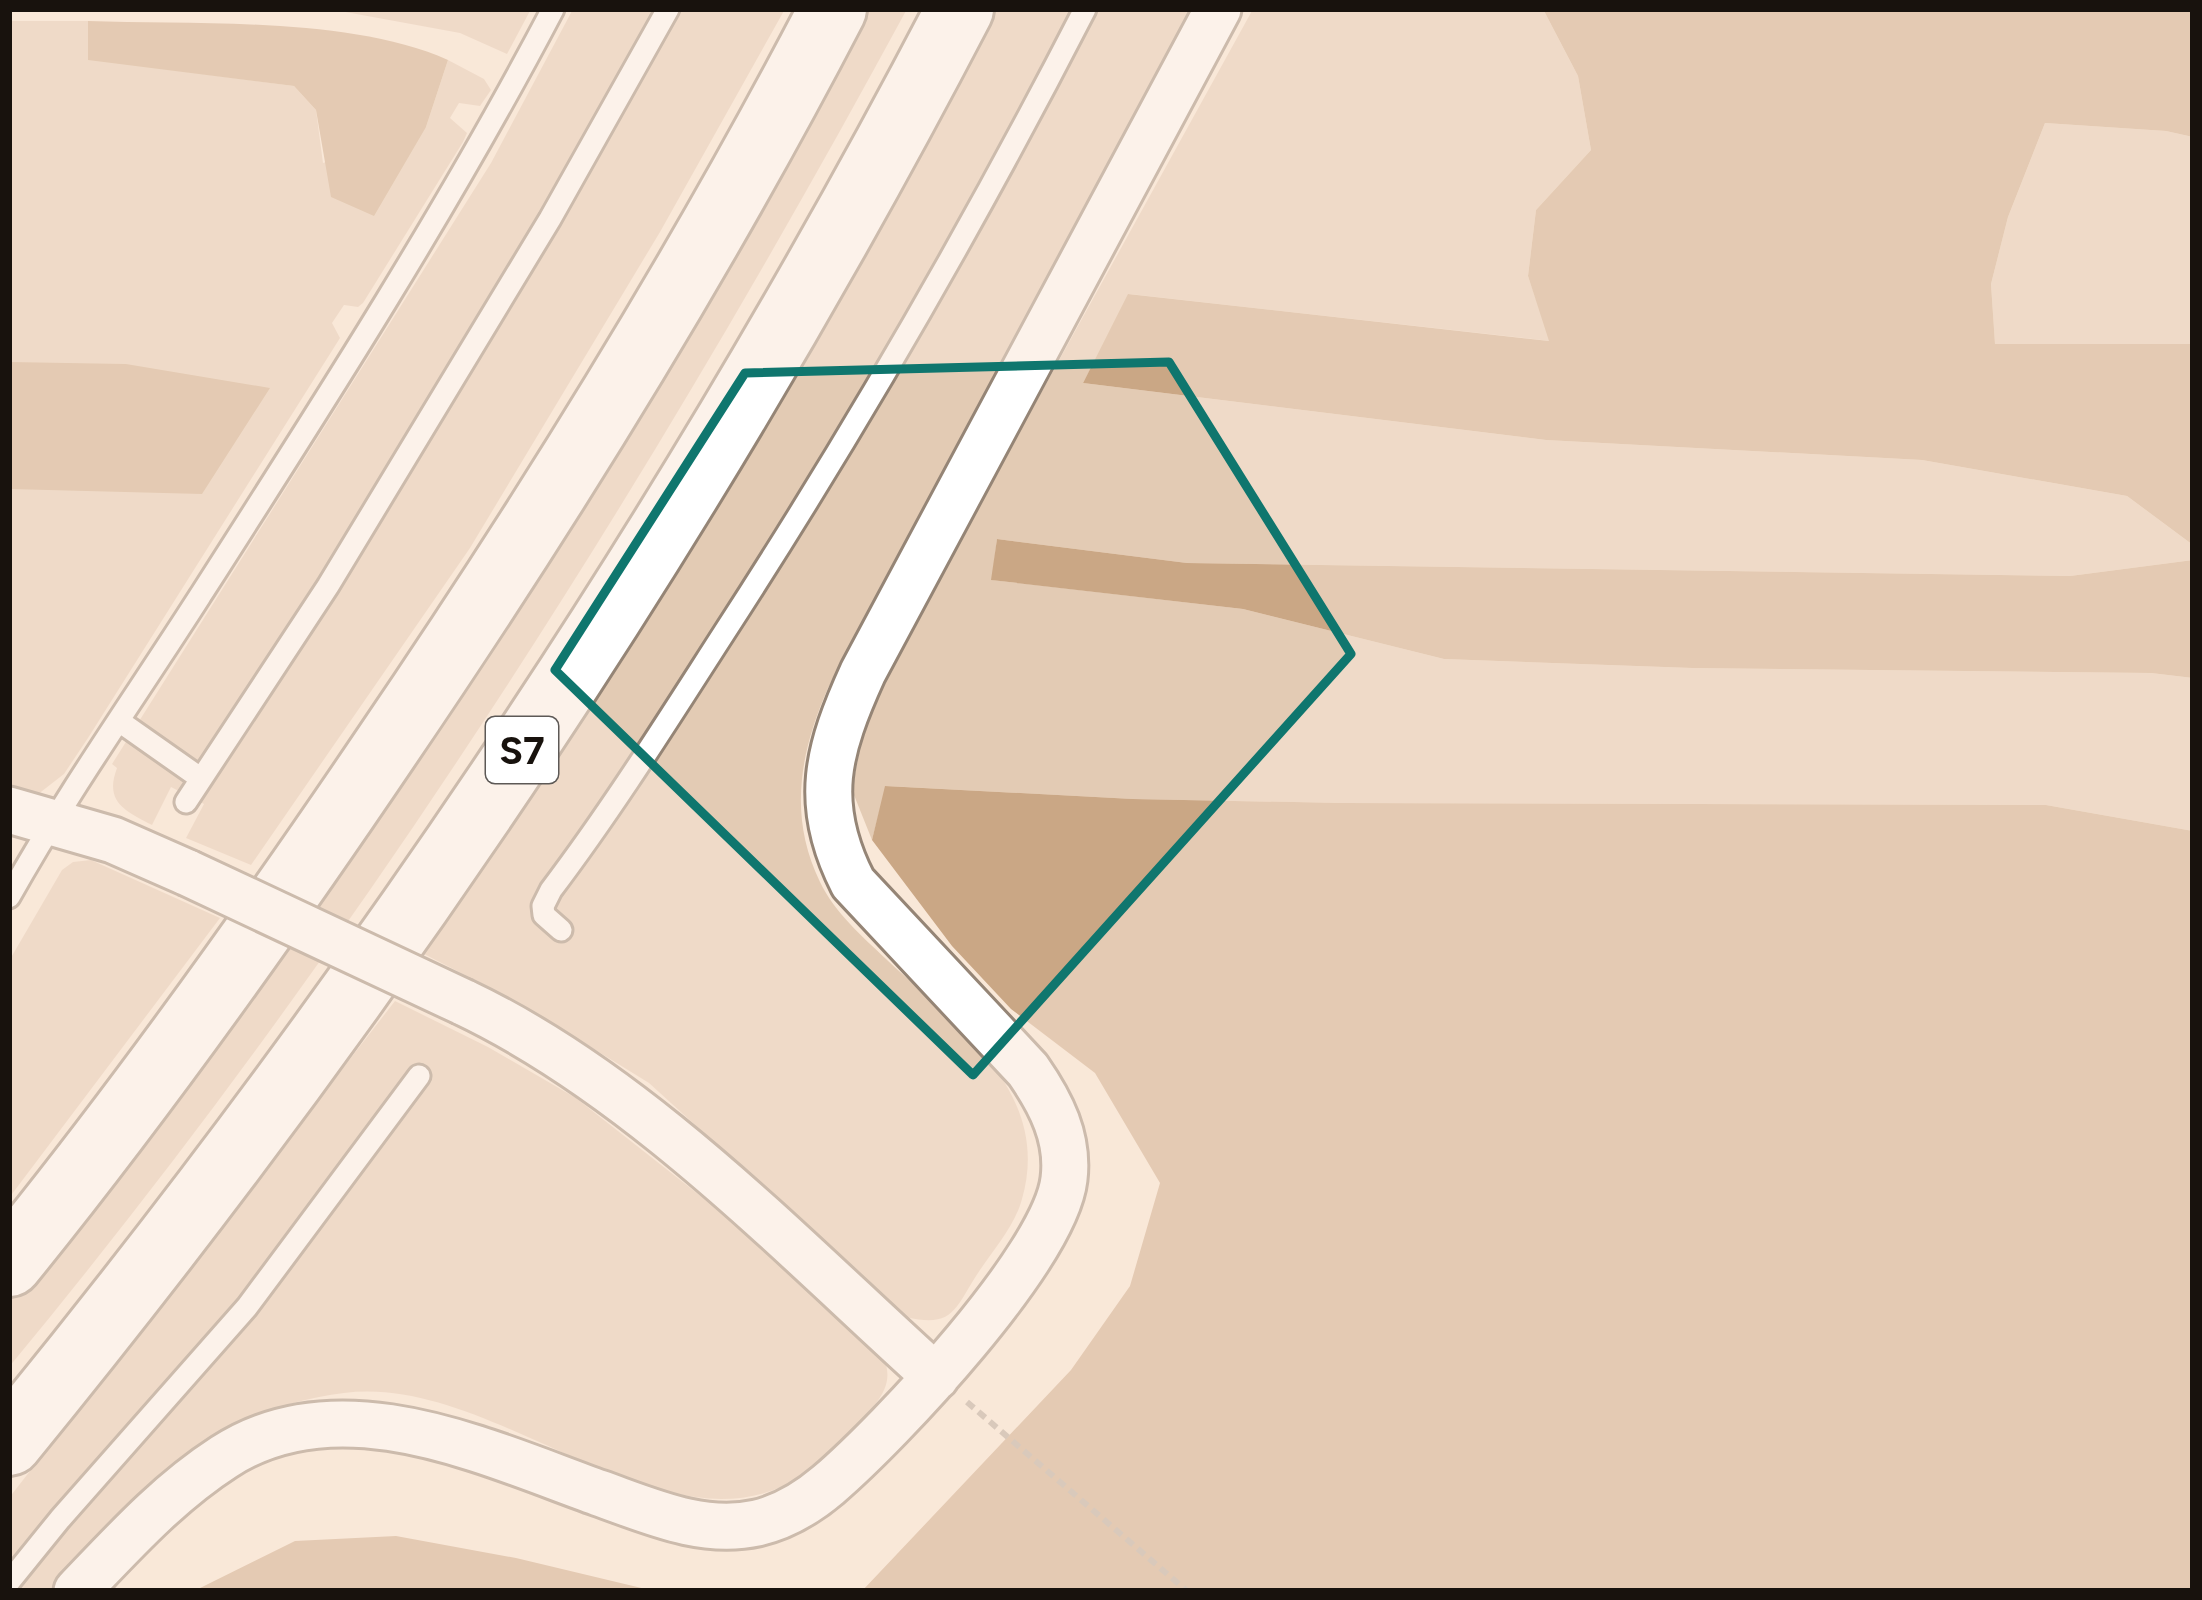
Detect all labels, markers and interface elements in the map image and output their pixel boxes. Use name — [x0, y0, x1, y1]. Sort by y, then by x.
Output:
road number: S7 — [486, 717, 558, 783]

